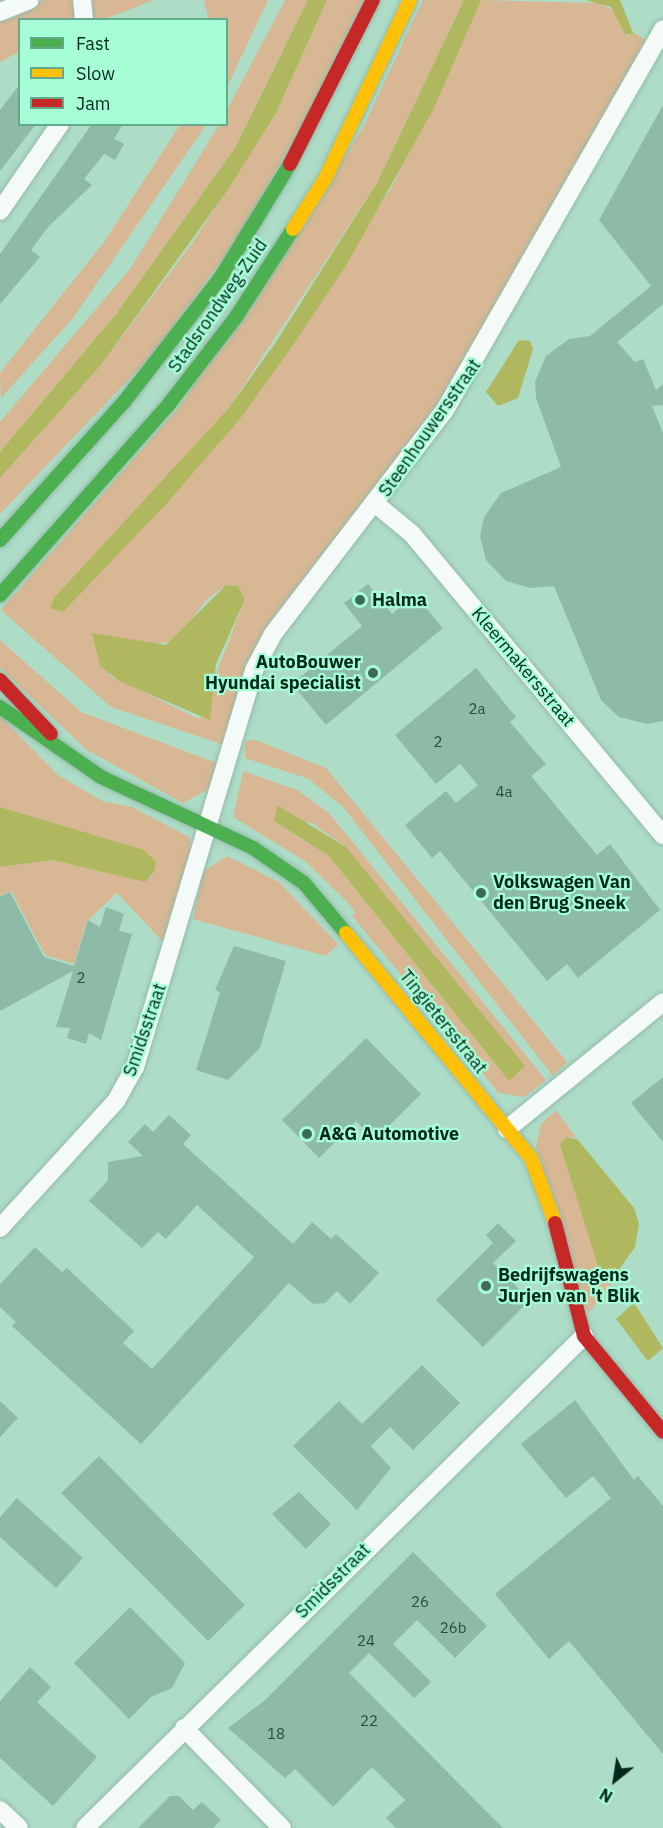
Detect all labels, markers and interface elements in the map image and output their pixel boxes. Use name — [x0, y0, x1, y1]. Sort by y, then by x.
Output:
legend — [18, 18, 228, 126]
text: Fast — [76, 32, 110, 55]
text: Slow — [76, 62, 115, 85]
text: Jam — [76, 92, 111, 115]
street label: Stadsrondweg-Zuid — [164, 235, 272, 377]
street label: Steenhouwersstraat — [374, 355, 486, 501]
place label: Halma — [372, 589, 427, 611]
marker: Halma — [353, 593, 367, 607]
street label: Kleermakersstraat — [467, 603, 579, 731]
place label: AutoBouwer Hyundai specialist — [205, 652, 361, 694]
marker: AutoBouwer Hyundai specialist — [366, 666, 380, 680]
house number: 2a — [468, 700, 486, 718]
house number: 2 — [434, 733, 442, 751]
house number: 4a — [495, 783, 513, 801]
place label: Volkswagen Van den Brug Sneek — [493, 872, 631, 914]
marker: Volkswagen Van den Brug Sneek — [474, 886, 488, 900]
street label: Tingietersstraat — [395, 966, 491, 1078]
house number: 2 — [77, 969, 85, 987]
street label: Smidsstraat — [119, 981, 171, 1079]
place label: A&G Automotive — [319, 1123, 459, 1145]
marker: A&G Automotive — [300, 1127, 314, 1141]
place label: Bedrijfswagens Jurjen van 't Blik — [498, 1265, 640, 1308]
marker: Bedrijfswagens Jurjen van 't Blik — [479, 1279, 493, 1293]
street label: Smidsstraat — [291, 1539, 375, 1623]
house number: 26 — [411, 1593, 429, 1611]
house number: 26b — [440, 1619, 466, 1637]
house number: 24 — [357, 1632, 375, 1650]
house number: 22 — [360, 1712, 378, 1730]
house number: 18 — [267, 1725, 285, 1743]
north arrow — [585, 1750, 645, 1810]
text: N — [596, 1784, 616, 1807]

